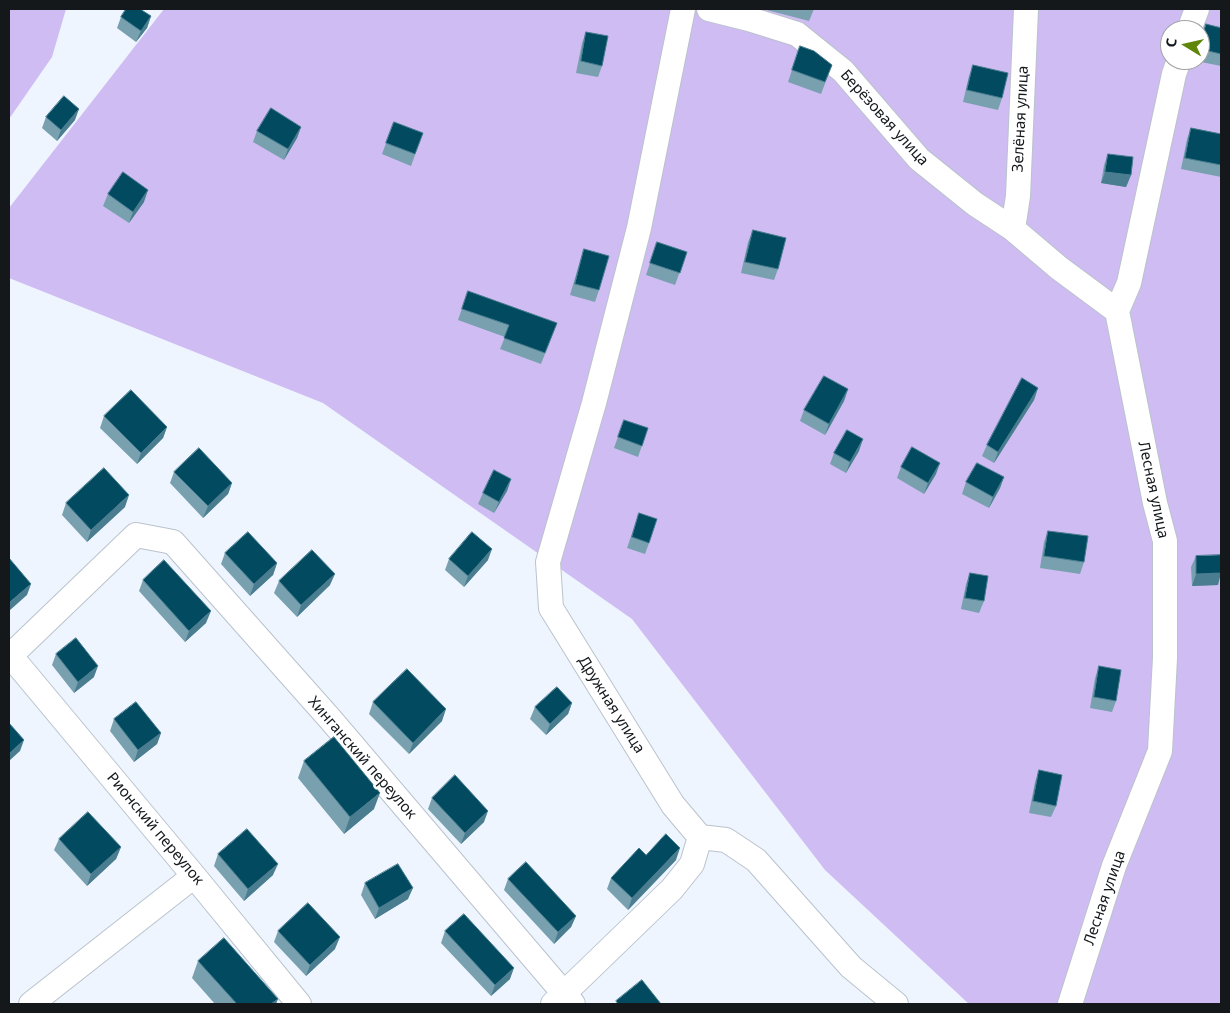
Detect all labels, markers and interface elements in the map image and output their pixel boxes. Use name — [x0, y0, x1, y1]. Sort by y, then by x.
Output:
north arrow — [1160, 20, 1210, 70]
text: С — [1161, 37, 1181, 49]
street label: Зелёная улица — [1009, 65, 1033, 173]
street label: Берёзовая улица — [836, 66, 932, 170]
street label: Лесная улица — [1134, 440, 1172, 540]
street label: Дружная улица — [574, 653, 648, 757]
street label: Хинганский переулок — [304, 693, 420, 823]
street label: Рионский переулок — [103, 769, 207, 889]
street label: Лесная улица — [1080, 848, 1130, 948]

